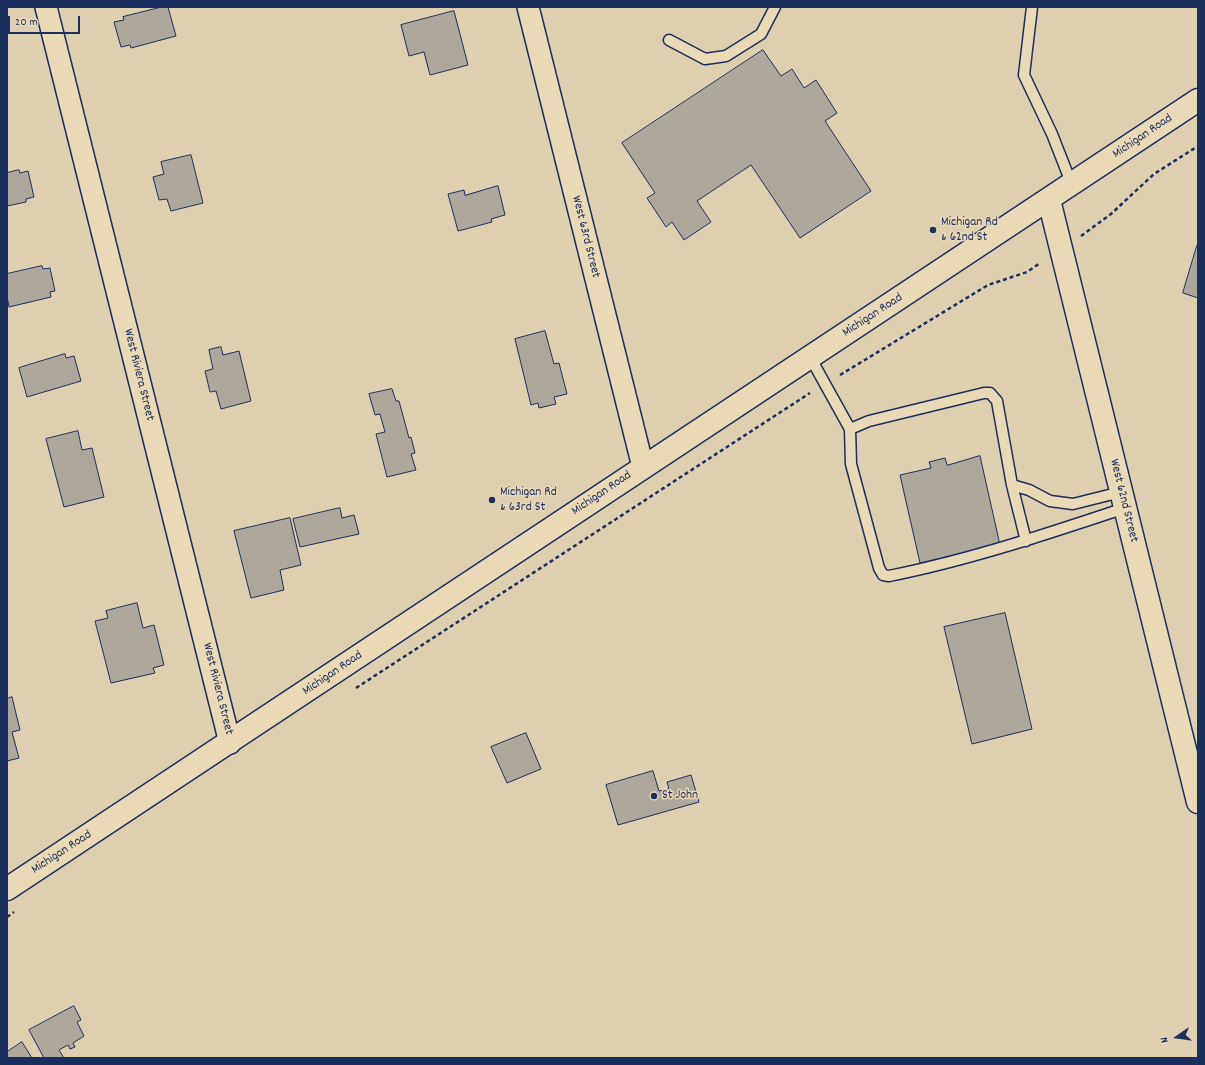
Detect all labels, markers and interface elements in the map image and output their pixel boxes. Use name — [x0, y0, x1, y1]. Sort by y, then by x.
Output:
scale bar — [10, 8, 82, 34]
text: 20 m — [15, 14, 38, 31]
street label: Michigan Road — [1110, 111, 1176, 163]
street label: West 63rd Street — [567, 194, 603, 280]
place label: Michigan Rd & 62nd St — [941, 215, 998, 246]
marker: Michigan Rd & 62nd St — [928, 225, 938, 235]
street label: Michigan Road — [840, 291, 906, 341]
street label: West Riviera Street — [119, 327, 157, 423]
street label: West 62nd Street — [1105, 458, 1141, 544]
street label: Michigan Road — [569, 468, 635, 520]
place label: Michigan Rd & 63rd St — [500, 485, 557, 516]
marker: Michigan Rd & 63rd St — [487, 495, 497, 505]
street label: West Riviera Street — [198, 641, 236, 737]
street label: Michigan Road — [300, 648, 366, 700]
place label: St John — [662, 788, 698, 804]
marker: St John — [649, 791, 659, 801]
street label: Michigan Road — [29, 828, 95, 878]
north arrow — [1157, 1017, 1197, 1057]
text: N — [1157, 1035, 1174, 1044]

